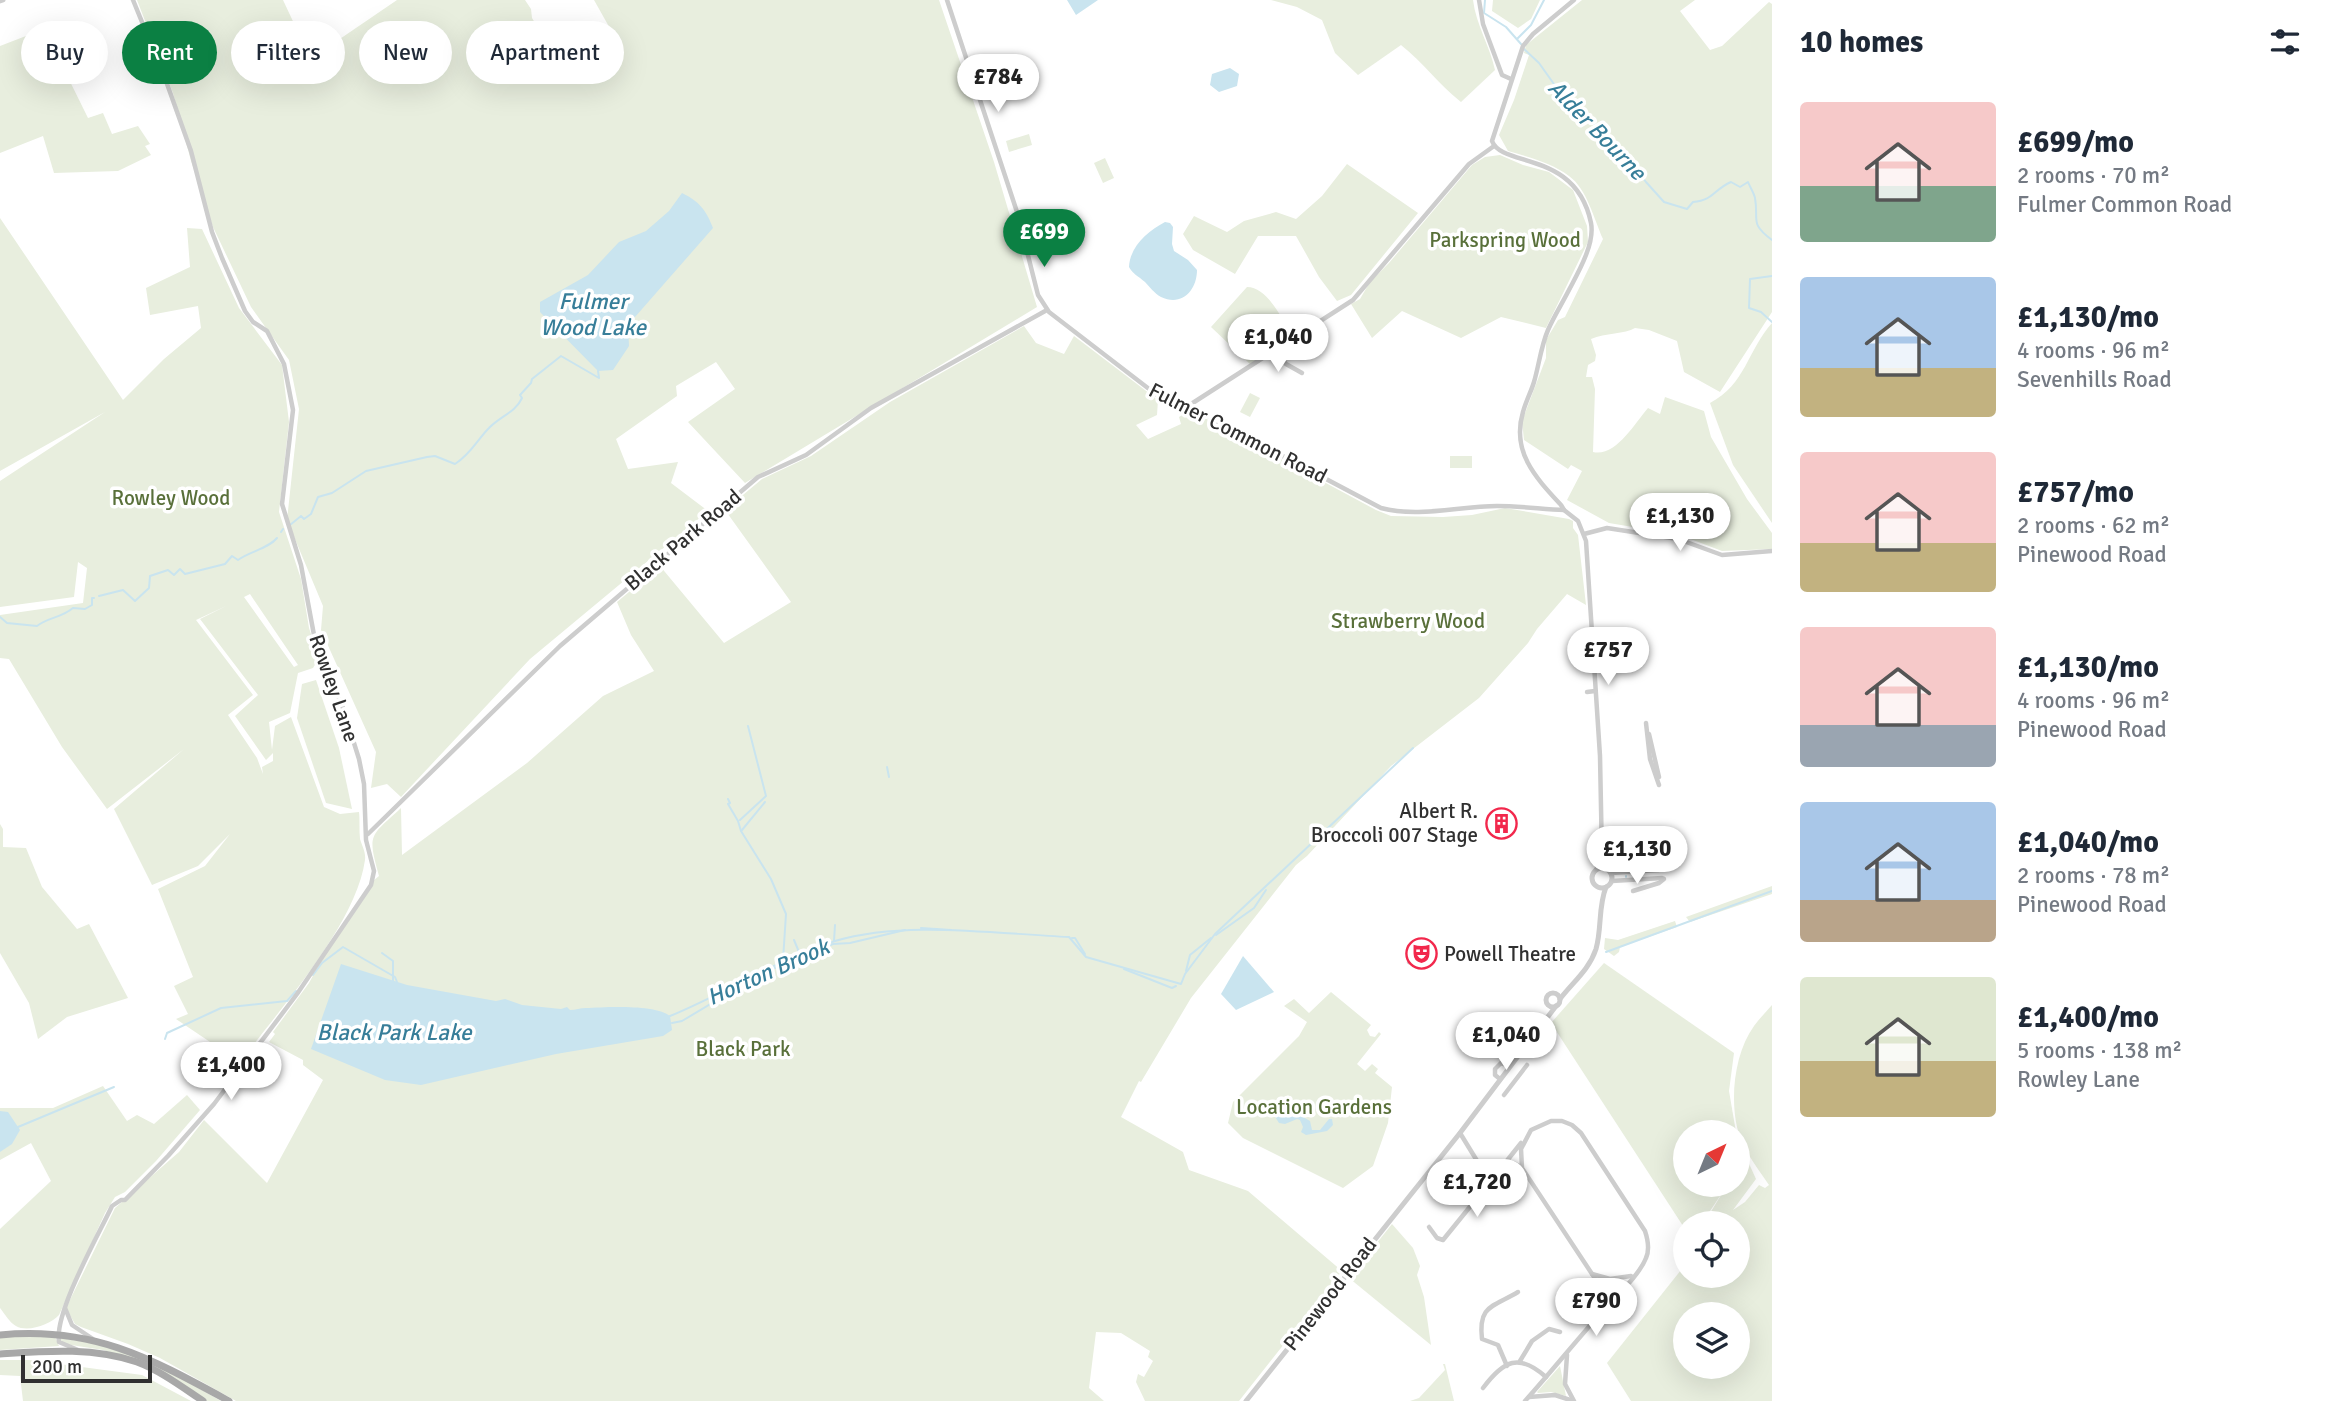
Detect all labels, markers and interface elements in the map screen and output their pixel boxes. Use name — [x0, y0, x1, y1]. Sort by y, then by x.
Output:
chip: Buy — [21, 21, 108, 84]
chip: Rent — [122, 21, 217, 84]
chip: Filters — [231, 21, 345, 84]
chip: New — [359, 21, 452, 84]
chip: Apartment — [466, 21, 624, 84]
icon: filters — [2266, 23, 2304, 61]
text: 10 homes — [1800, 24, 1923, 61]
pin: £784 — [957, 54, 1039, 114]
text: £784 — [973, 62, 1023, 91]
water label: Alder Bourne — [1542, 74, 1653, 187]
text: £699/mo — [2017, 124, 2134, 161]
icon: home — [1856, 130, 1940, 214]
text: 2 rooms · 70 m² — [2017, 161, 2170, 190]
text: Fulmer Common Road — [2017, 190, 2232, 219]
pin: £699 — [1003, 210, 1085, 269]
text: £699 — [1019, 217, 1069, 246]
park label: Parkspring Wood — [1429, 227, 1581, 253]
water label: Fulmer Wood Lake — [540, 287, 647, 342]
text: £1,130/mo — [2017, 299, 2159, 336]
icon: home — [1856, 305, 1940, 389]
pin: £1,040 — [1221, 314, 1335, 374]
text: £1,040 — [1244, 322, 1312, 351]
text: 4 rooms · 96 m² — [2017, 336, 2170, 365]
text: Sevenhills Road — [2017, 365, 2172, 394]
street label: Fulmer Common Road — [1145, 377, 1331, 489]
text: £757/mo — [2017, 474, 2134, 511]
icon: home — [1856, 480, 1940, 564]
street label: Black Park Road — [619, 484, 747, 596]
park label: Rowley Wood — [112, 485, 230, 511]
pin: £1,130 — [1623, 494, 1737, 553]
text: £1,130 — [1646, 501, 1714, 530]
text: 2 rooms · 62 m² — [2017, 511, 2170, 540]
text: Pinewood Road — [2017, 540, 2167, 569]
park label: Strawberry Wood — [1331, 608, 1485, 634]
pin: £757 — [1567, 628, 1649, 687]
street label: Rowley Lane — [303, 631, 365, 745]
text: £757 — [1583, 635, 1633, 664]
text: £1,130/mo — [2017, 649, 2159, 686]
icon: home — [1856, 655, 1940, 739]
text: 4 rooms · 96 m² — [2017, 686, 2170, 715]
text: Pinewood Road — [2017, 715, 2167, 744]
place label: Albert R. Broccoli 007 Stage — [1311, 798, 1478, 848]
building icon: Albert R. Broccoli 007 Stage — [1484, 806, 1518, 840]
text: £1,040/mo — [2017, 824, 2159, 861]
pin: £1,130 — [1580, 826, 1694, 886]
icon: home — [1856, 830, 1940, 914]
text: £1,130 — [1603, 834, 1671, 863]
text: 2 rooms · 78 m² — [2017, 861, 2170, 890]
text: Pinewood Road — [2017, 890, 2167, 919]
water label: Horton Brook — [702, 931, 836, 1012]
theatre icon: Powell Theatre — [1404, 937, 1438, 971]
place label: Powell Theatre — [1444, 941, 1576, 967]
text: £1,400/mo — [2017, 999, 2159, 1036]
icon: home — [1856, 1005, 1940, 1089]
pin: £1,040 — [1449, 1012, 1563, 1072]
water label: Black Park Lake — [316, 1018, 473, 1047]
text: £1,040 — [1472, 1020, 1540, 1049]
park label: Black Park — [696, 1036, 791, 1062]
text: 5 rooms · 138 m² — [2017, 1036, 2182, 1065]
pin: £1,400 — [174, 1042, 288, 1102]
text: £1,400 — [197, 1050, 265, 1079]
text: Rowley Lane — [2017, 1065, 2140, 1094]
park label: Location Gardens — [1236, 1094, 1392, 1120]
north arrow — [1673, 1120, 1750, 1197]
map controls — [1673, 1120, 1750, 1379]
pin: £1,720 — [1420, 1160, 1534, 1219]
text: £1,720 — [1443, 1167, 1511, 1196]
button: locate — [1673, 1211, 1750, 1288]
street label: Pinewood Road — [1278, 1232, 1382, 1356]
pin: £790 — [1555, 1278, 1637, 1338]
text: £790 — [1571, 1286, 1621, 1315]
button: layers — [1673, 1302, 1750, 1379]
scale bar — [21, 1352, 152, 1384]
text: 200 m — [32, 1355, 82, 1379]

